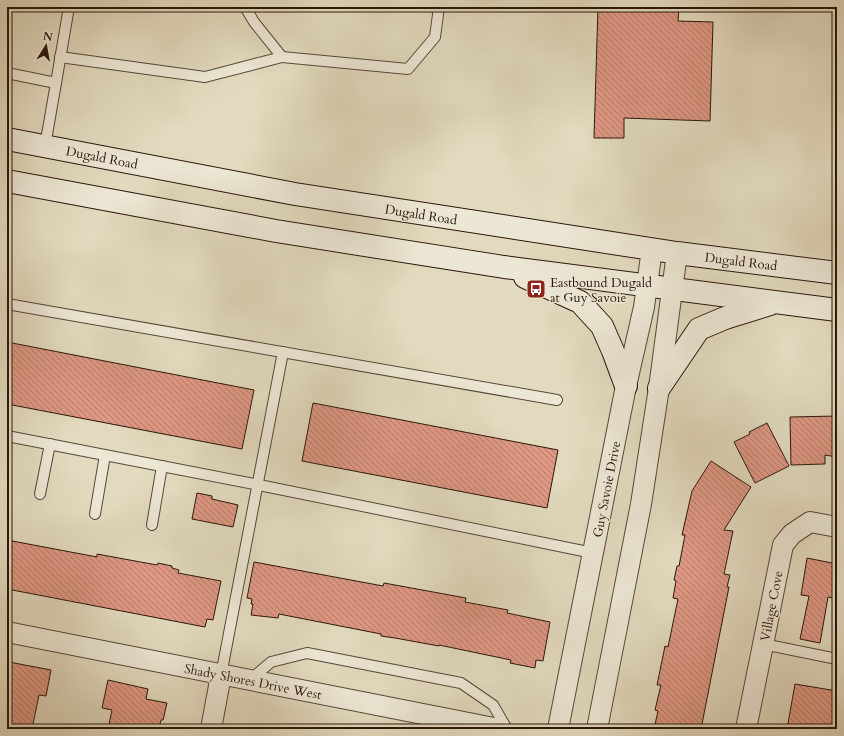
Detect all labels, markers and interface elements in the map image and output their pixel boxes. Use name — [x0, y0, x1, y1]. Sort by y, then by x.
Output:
north arrow — [26, 26, 66, 66]
text: N — [42, 28, 54, 45]
street label: Dugald Road — [64, 142, 139, 174]
street label: Dugald Road — [383, 200, 458, 230]
street label: Dugald Road — [704, 249, 778, 275]
place label: Eastbound Dugald at Guy Savoie — [550, 274, 652, 307]
bus stop icon: Eastbound Dugald at Guy Savoie — [525, 278, 547, 300]
street label: Guy Savoie Drive — [589, 439, 625, 539]
street label: Village Cove — [756, 569, 788, 643]
street label: Shady Shores Drive West — [183, 660, 323, 704]

